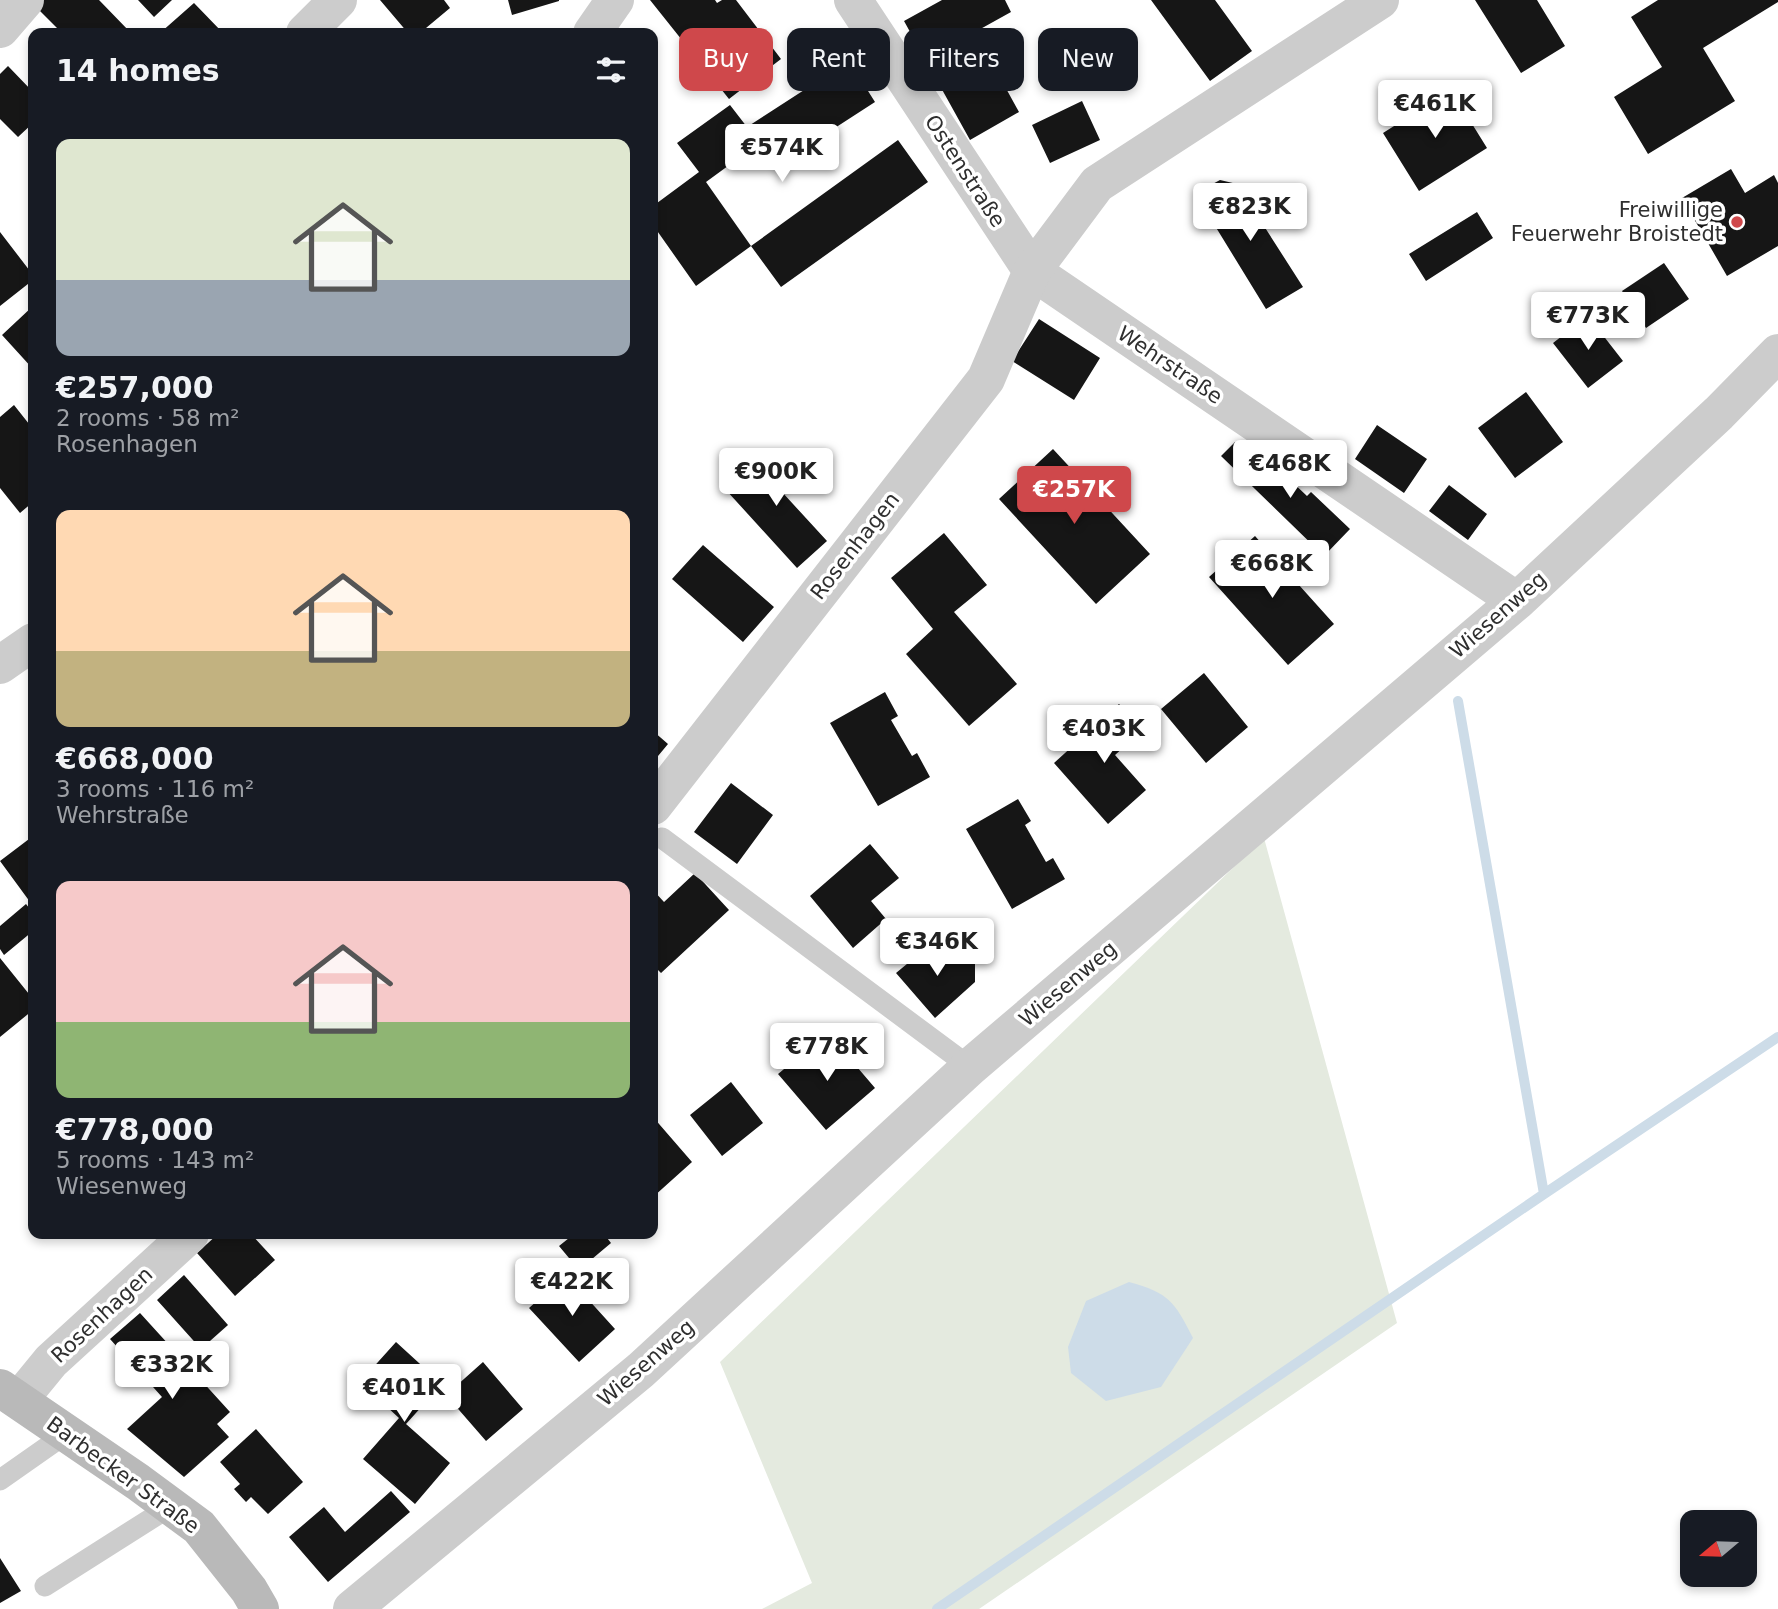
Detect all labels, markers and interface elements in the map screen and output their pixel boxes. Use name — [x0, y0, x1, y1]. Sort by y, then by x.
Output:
chip: Buy — [679, 28, 773, 91]
chip: Rent — [787, 28, 890, 91]
chip: Filters — [904, 28, 1024, 91]
chip: New — [1038, 28, 1138, 91]
icon: filters — [592, 51, 630, 89]
text: 14 homes — [56, 53, 220, 88]
pin: €461K — [1386, 80, 1484, 140]
text: €461K — [1394, 90, 1476, 116]
street label: Ostenstraße — [920, 110, 1010, 232]
pin: €574K — [733, 124, 831, 184]
text: €574K — [741, 134, 823, 160]
icon: home — [280, 184, 406, 310]
pin: €823K — [1201, 184, 1299, 243]
text: €823K — [1209, 193, 1291, 219]
place label: Freiwillige Feuerwehr Broistedt — [1511, 198, 1723, 246]
marker: Freiwillige Feuerwehr Broistedt — [1729, 214, 1745, 230]
pin: €773K — [1539, 292, 1637, 352]
text: €773K — [1547, 302, 1629, 328]
street label: Wehrstraße — [1113, 321, 1227, 409]
text: €257,000 — [56, 370, 214, 405]
text: 2 rooms · 58 m² — [56, 405, 240, 431]
text: Rosenhagen — [56, 431, 198, 457]
pin: €468K — [1241, 440, 1339, 500]
pin: €900K — [727, 448, 825, 508]
text: €468K — [1249, 450, 1331, 476]
text: €900K — [735, 458, 817, 484]
pin: €257K — [1025, 466, 1123, 526]
text: €257K — [1033, 476, 1115, 502]
street label: Rosenhagen — [806, 488, 904, 604]
pin: €668K — [1223, 540, 1321, 600]
text: €668K — [1231, 550, 1313, 576]
icon: home — [280, 555, 406, 681]
street label: Wiesenweg — [1445, 567, 1551, 663]
pin: €403K — [1055, 706, 1153, 765]
text: €403K — [1063, 715, 1145, 741]
text: €668,000 — [56, 741, 214, 776]
text: 3 rooms · 116 m² — [56, 776, 254, 802]
text: Wehrstraße — [56, 802, 189, 828]
pin: €346K — [888, 918, 986, 978]
icon: home — [280, 926, 406, 1052]
text: €346K — [896, 928, 978, 954]
street label: Wiesenweg — [1014, 936, 1122, 1032]
pin: €778K — [778, 1024, 876, 1083]
text: €778K — [786, 1033, 868, 1059]
text: €778,000 — [56, 1112, 214, 1147]
text: 5 rooms · 143 m² — [56, 1147, 254, 1173]
text: Wiesenweg — [56, 1173, 187, 1199]
pin: €422K — [523, 1258, 621, 1318]
street label: Rosenhagen — [46, 1262, 158, 1368]
text: €422K — [531, 1268, 613, 1294]
street label: Wiesenweg — [593, 1315, 699, 1411]
pin: €332K — [123, 1342, 221, 1401]
text: €332K — [131, 1351, 213, 1377]
pin: €401K — [355, 1364, 453, 1424]
text: €401K — [363, 1374, 445, 1400]
street label: Barbecker Straße — [42, 1412, 204, 1538]
north arrow — [1680, 1510, 1757, 1587]
map controls — [1680, 1510, 1757, 1587]

